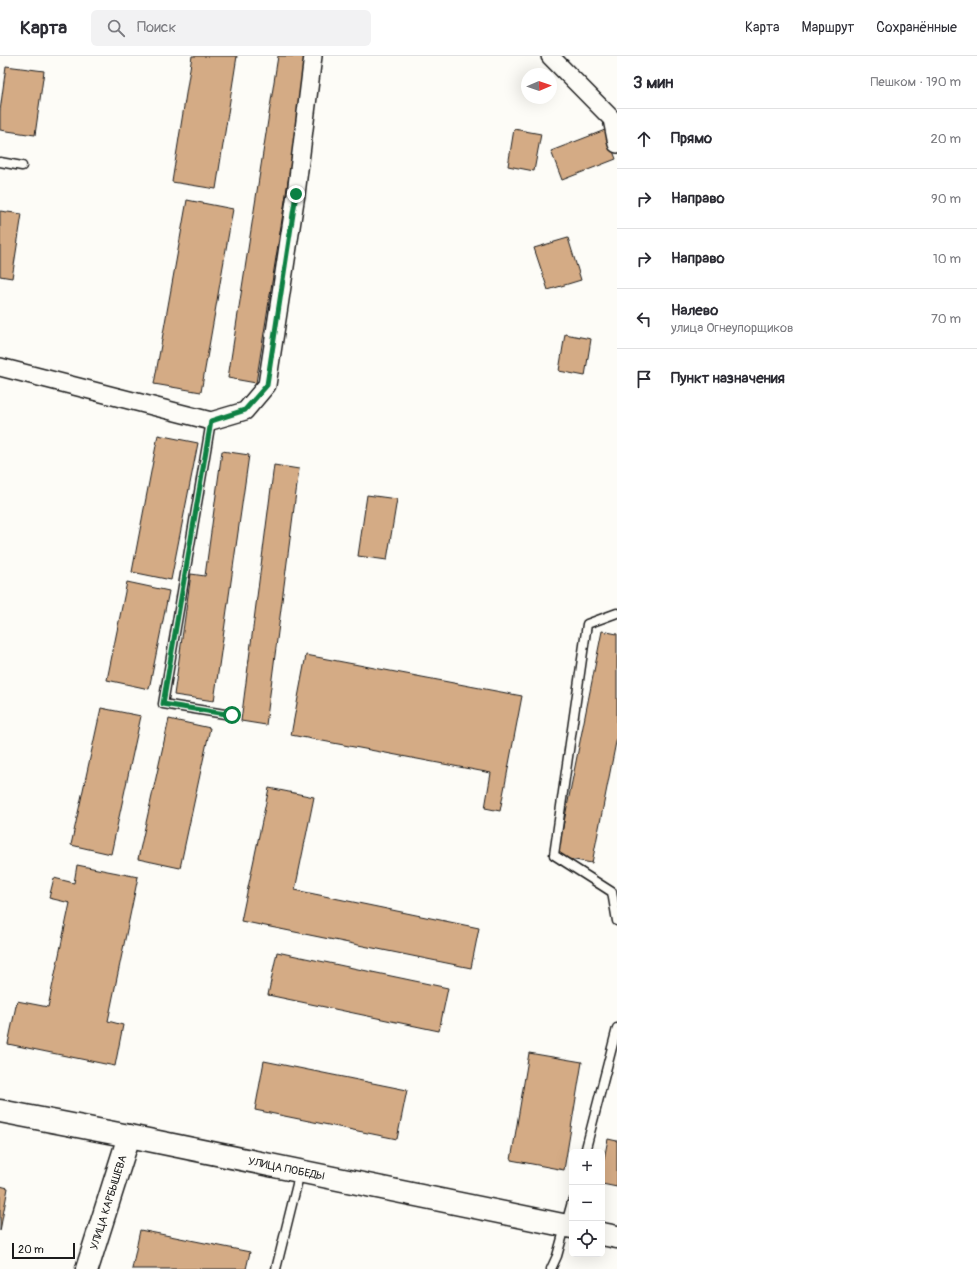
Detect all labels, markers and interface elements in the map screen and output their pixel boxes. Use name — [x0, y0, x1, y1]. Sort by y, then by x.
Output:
search box — [91, 10, 371, 46]
text: Карта — [20, 16, 67, 40]
icon: search — [105, 17, 127, 39]
text: Поиск — [137, 18, 176, 37]
text: Карта — [745, 19, 780, 36]
text: Маршрут — [802, 19, 854, 36]
text: Сохранённые — [876, 19, 957, 36]
north arrow — [521, 68, 557, 104]
text: 3 мин — [633, 72, 673, 93]
text: Пешком · 190 m — [870, 74, 961, 90]
icon: ahead — [633, 128, 655, 150]
text: Прямо — [671, 129, 712, 148]
text: 20 m — [930, 131, 961, 147]
route end — [287, 185, 305, 203]
icon: right — [633, 188, 655, 210]
text: Направо — [671, 189, 725, 208]
text: 90 m — [931, 191, 961, 207]
icon: right — [633, 248, 655, 270]
text: Направо — [671, 249, 725, 268]
text: 10 m — [933, 251, 961, 267]
text: Налево — [671, 301, 718, 320]
icon: left — [633, 308, 655, 330]
text: 70 m — [931, 311, 961, 327]
text: улица Огнеупорщиков — [671, 320, 793, 336]
icon: arrive — [633, 368, 655, 390]
text: Пункт назначения — [671, 369, 785, 388]
route start — [223, 706, 241, 724]
map controls — [569, 1149, 605, 1257]
button: + — [569, 1149, 605, 1185]
street label: УЛИЦА КАРБЫШЕВА — [87, 1153, 129, 1251]
street label: УЛИЦА ПОБЕДЫ — [247, 1154, 326, 1183]
button: − — [569, 1185, 605, 1221]
button: locate — [569, 1221, 605, 1257]
scale bar — [12, 1241, 75, 1260]
text: 20 m — [18, 1243, 44, 1256]

